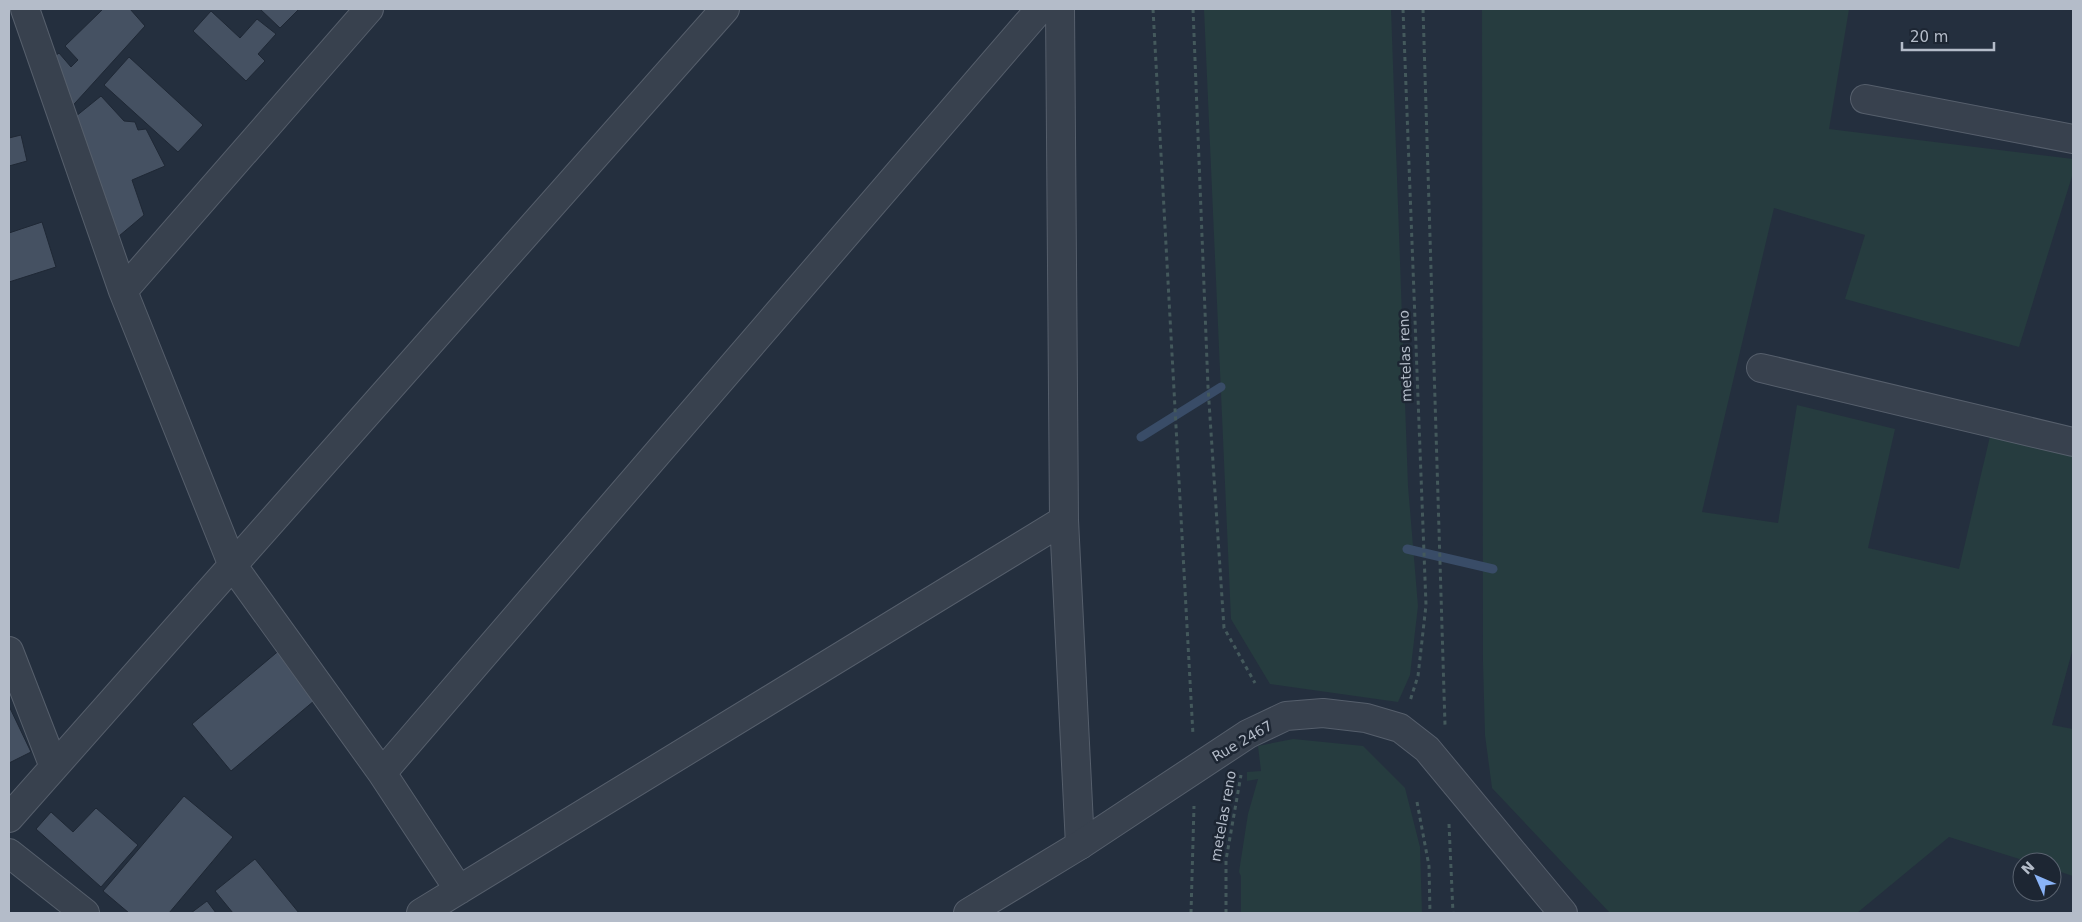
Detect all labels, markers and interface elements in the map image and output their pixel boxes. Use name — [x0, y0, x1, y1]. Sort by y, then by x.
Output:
scale bar — [1902, 20, 1994, 52]
text: 20 m — [1910, 28, 1948, 46]
street label: metelas reno — [1395, 310, 1415, 402]
street label: Rue 2467 — [1209, 717, 1275, 765]
street label: metelas reno — [1207, 769, 1239, 863]
north arrow — [2012, 852, 2062, 902]
text: N — [2018, 858, 2038, 878]

